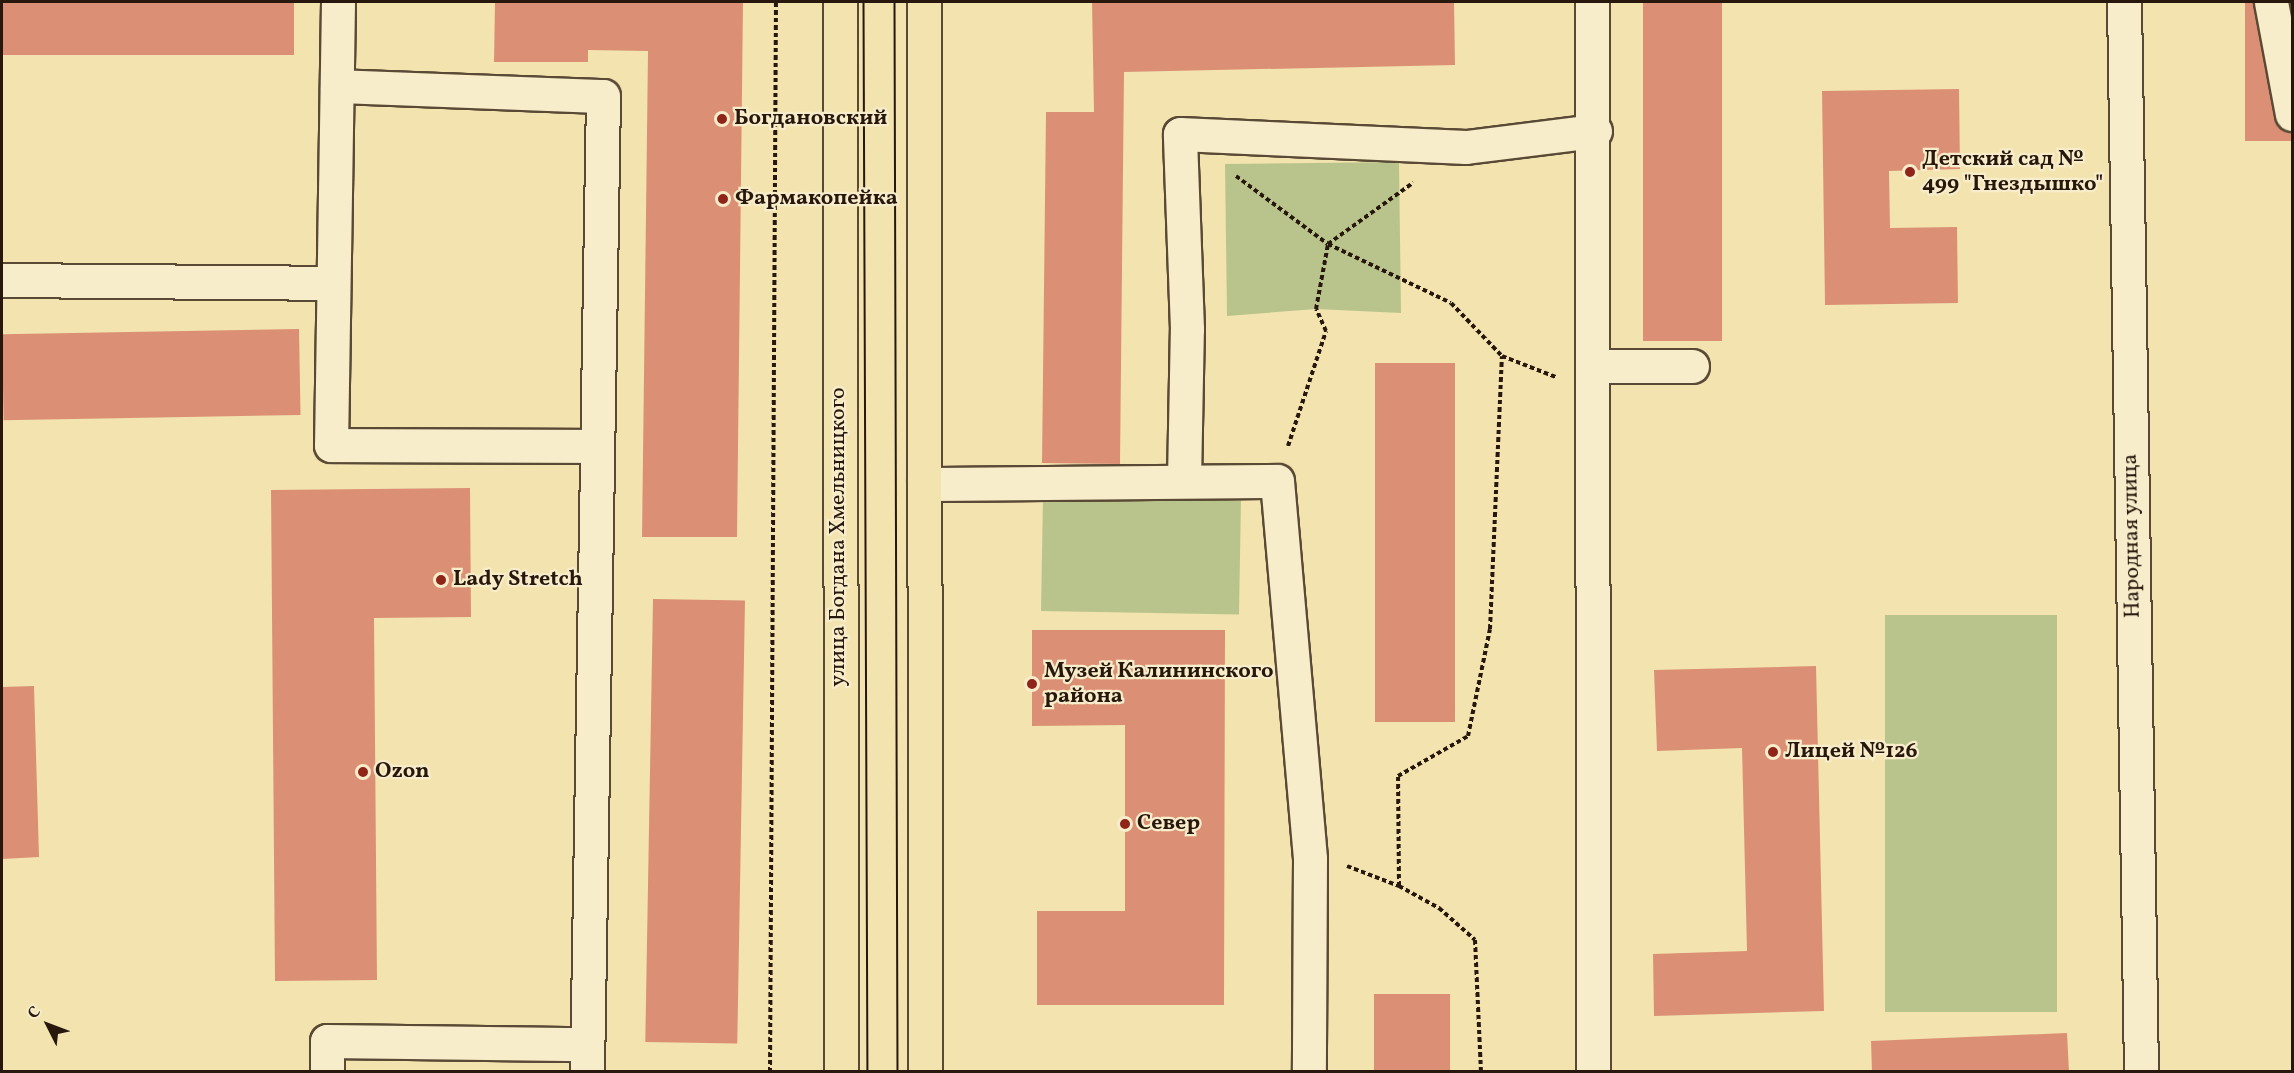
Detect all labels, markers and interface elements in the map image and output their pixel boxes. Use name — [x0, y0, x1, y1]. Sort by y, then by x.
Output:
place label: Богдановский — [734, 106, 887, 132]
marker: Богдановский — [715, 112, 729, 126]
place label: Детский сад № 499 "Гнездышко" — [1922, 146, 2103, 198]
marker: Детский сад № 499 "Гнездышко" — [1903, 165, 1917, 179]
place label: Фармакопейка — [735, 186, 898, 212]
marker: Фармакопейка — [716, 192, 730, 206]
street label: улица Богдана Хмельницкого — [826, 387, 852, 687]
street label: Народная улица — [2117, 453, 2147, 619]
place label: Lady Stretch — [453, 567, 583, 593]
marker: Lady Stretch — [434, 573, 448, 587]
place label: Музей Калининского района — [1044, 658, 1273, 710]
marker: Музей Калининского района — [1025, 677, 1039, 691]
place label: Лицей №126 — [1785, 739, 1918, 765]
marker: Лицей №126 — [1766, 745, 1780, 759]
place label: Ozon — [375, 759, 430, 785]
marker: Ozon — [356, 765, 370, 779]
place label: Север — [1137, 811, 1200, 837]
marker: Север — [1118, 817, 1132, 831]
north arrow — [18, 995, 78, 1055]
text: С — [23, 1002, 46, 1024]

